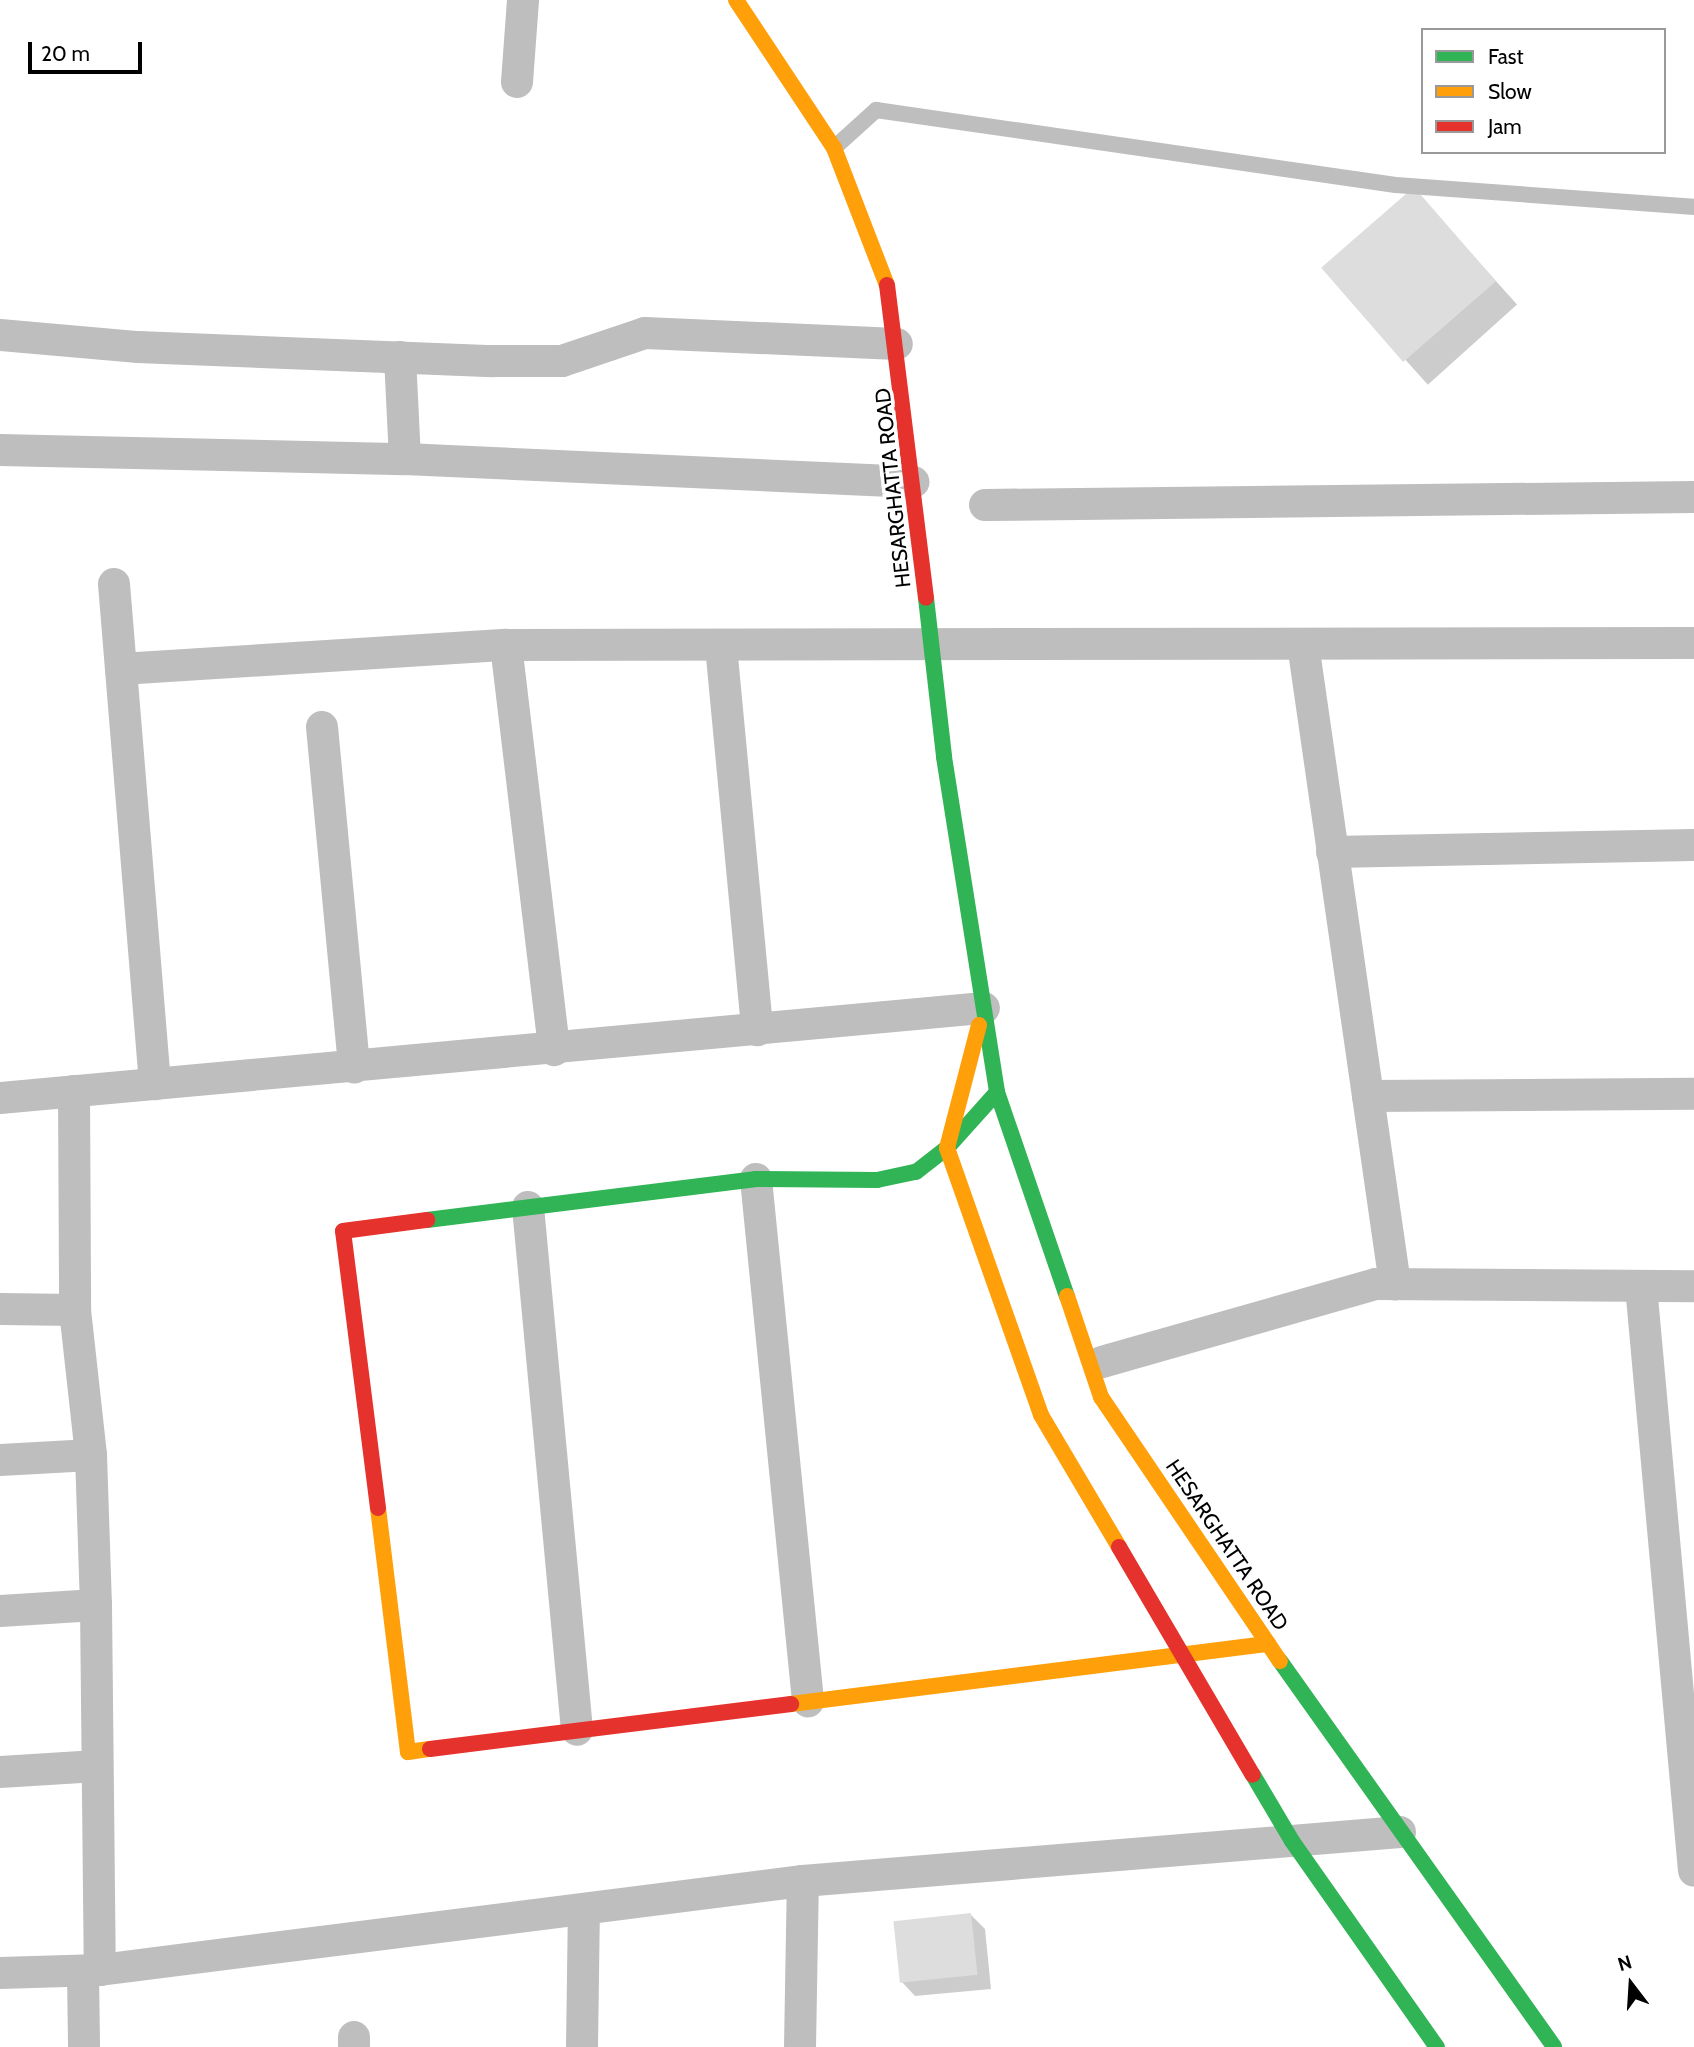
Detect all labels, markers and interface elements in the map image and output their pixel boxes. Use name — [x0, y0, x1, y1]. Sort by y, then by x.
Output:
scale bar — [32, 28, 145, 72]
legend — [1421, 28, 1666, 154]
text: 20 m — [41, 41, 90, 66]
text: Fast — [1488, 44, 1524, 69]
text: Slow — [1488, 79, 1532, 104]
text: Jam — [1488, 114, 1522, 139]
street label: HESARGHATTA ROAD — [870, 387, 916, 589]
street label: HESARGHATTA ROAD — [1160, 1455, 1294, 1635]
north arrow — [1596, 1949, 1666, 2019]
text: N — [1615, 1950, 1635, 1976]

